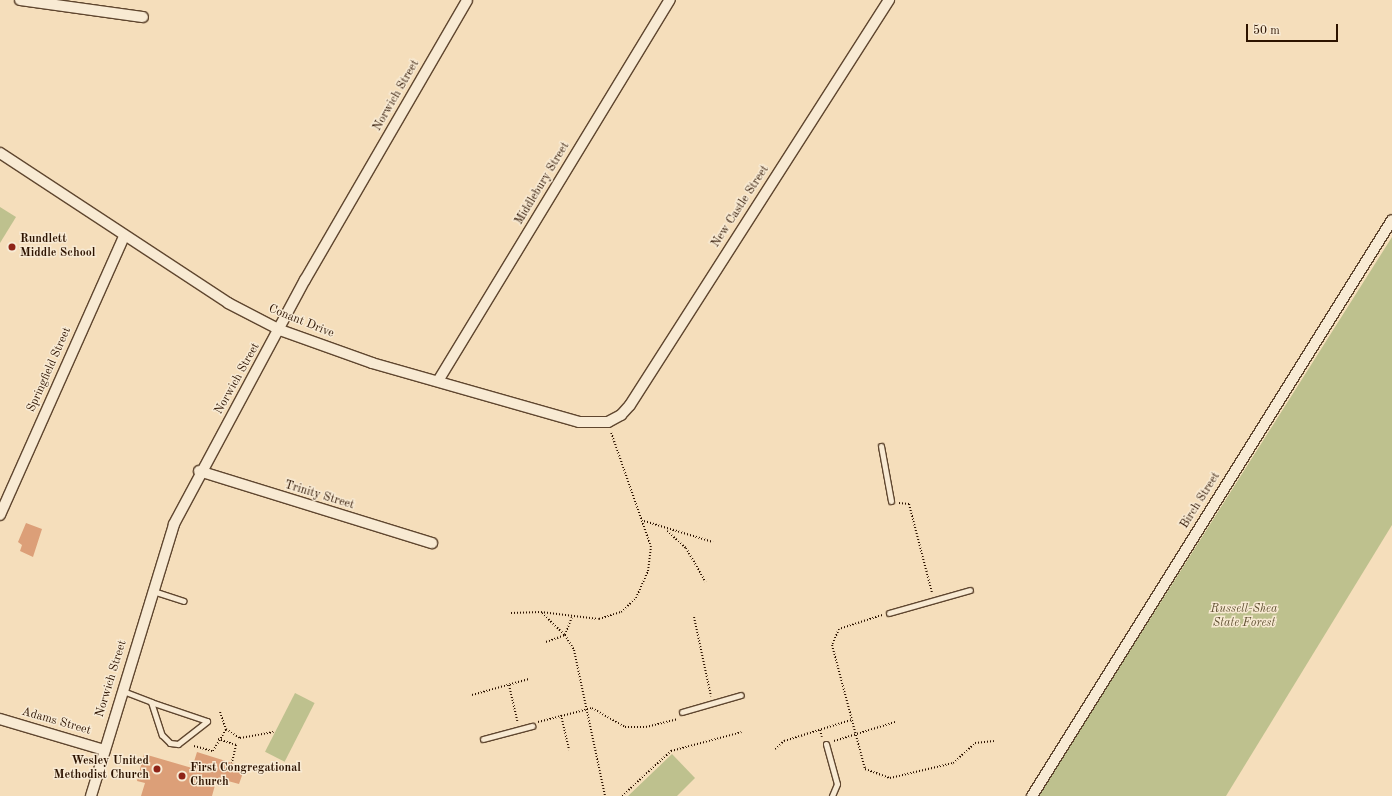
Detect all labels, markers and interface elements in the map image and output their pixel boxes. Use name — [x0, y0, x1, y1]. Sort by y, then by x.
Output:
scale bar — [1248, 16, 1340, 42]
text: 50 m — [1253, 25, 1280, 37]
street label: Norwich Street — [371, 58, 423, 134]
street label: Middlebury Street — [513, 140, 573, 228]
street label: New Castle Street — [709, 163, 773, 251]
place label: Rundlett Middle School — [20, 233, 95, 261]
marker: Rundlett Middle School — [7, 242, 17, 252]
street label: Conant Drive — [266, 302, 336, 342]
street label: Springfield Street — [25, 325, 75, 415]
street label: Norwich Street — [212, 341, 264, 417]
street label: Birch Street — [1178, 470, 1224, 532]
street label: Trinity Street — [282, 479, 356, 513]
park label: Russell-Shea State Forest — [1211, 603, 1277, 631]
street label: Norwich Street — [93, 639, 131, 719]
street label: Adams Street — [20, 705, 92, 739]
place label: Wesley United Methodist Church — [54, 755, 149, 783]
place label: First Congregational Church — [190, 762, 301, 790]
marker: Wesley United Methodist Church — [152, 764, 162, 774]
marker: First Congregational Church — [177, 771, 187, 781]

